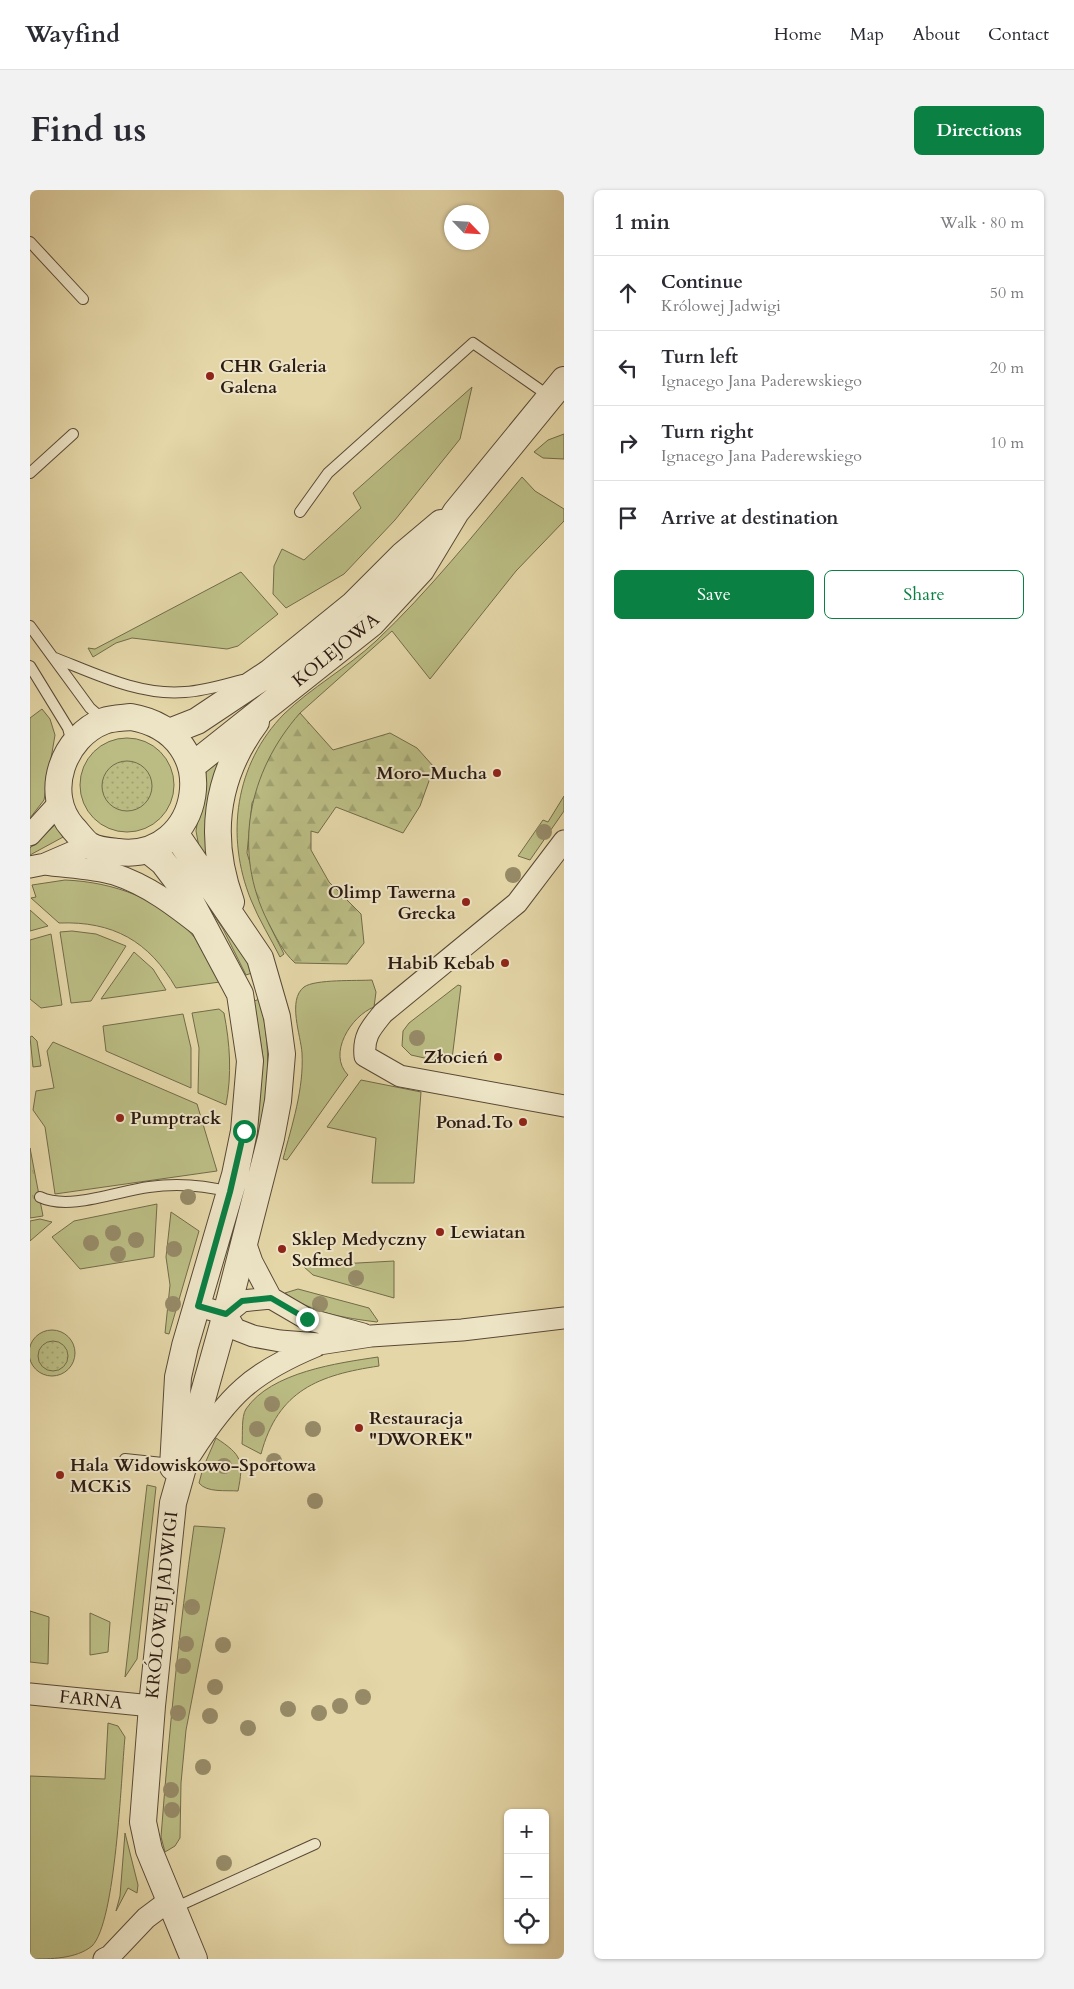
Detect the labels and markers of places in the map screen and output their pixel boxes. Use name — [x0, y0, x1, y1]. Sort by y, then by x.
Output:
place label: CHR Galeria Galena — [220, 354, 327, 400]
marker: CHR Galeria Galena — [204, 370, 216, 382]
place label: Moro-Mucha — [376, 761, 487, 786]
marker: Moro-Mucha — [491, 767, 503, 779]
place label: Olimp Tawerna Grecka — [328, 880, 456, 926]
marker: Olimp Tawerna Grecka — [460, 896, 472, 908]
place label: Habib Kebab — [387, 951, 495, 976]
marker: Habib Kebab — [499, 957, 511, 969]
place label: Złocień — [423, 1045, 488, 1070]
marker: Złocień — [492, 1051, 504, 1063]
place label: Pumptrack — [130, 1106, 222, 1131]
place label: Ponad.To — [436, 1110, 513, 1135]
marker: Pumptrack — [114, 1112, 126, 1124]
marker: Ponad.To — [517, 1116, 529, 1128]
place label: Lewiatan — [450, 1220, 526, 1245]
marker: Lewiatan — [434, 1226, 446, 1238]
place label: Sklep Medyczny Sofmed — [292, 1227, 428, 1273]
marker: Sklep Medyczny Sofmed — [276, 1243, 288, 1255]
place label: Restauracja "DWOREK" — [369, 1406, 473, 1452]
marker: Restauracja "DWOREK" — [353, 1422, 365, 1434]
place label: Hala Widowiskowo-Sportowa MCKiS — [70, 1453, 316, 1499]
marker: Hala Widowiskowo-Sportowa MCKiS — [54, 1469, 66, 1481]

